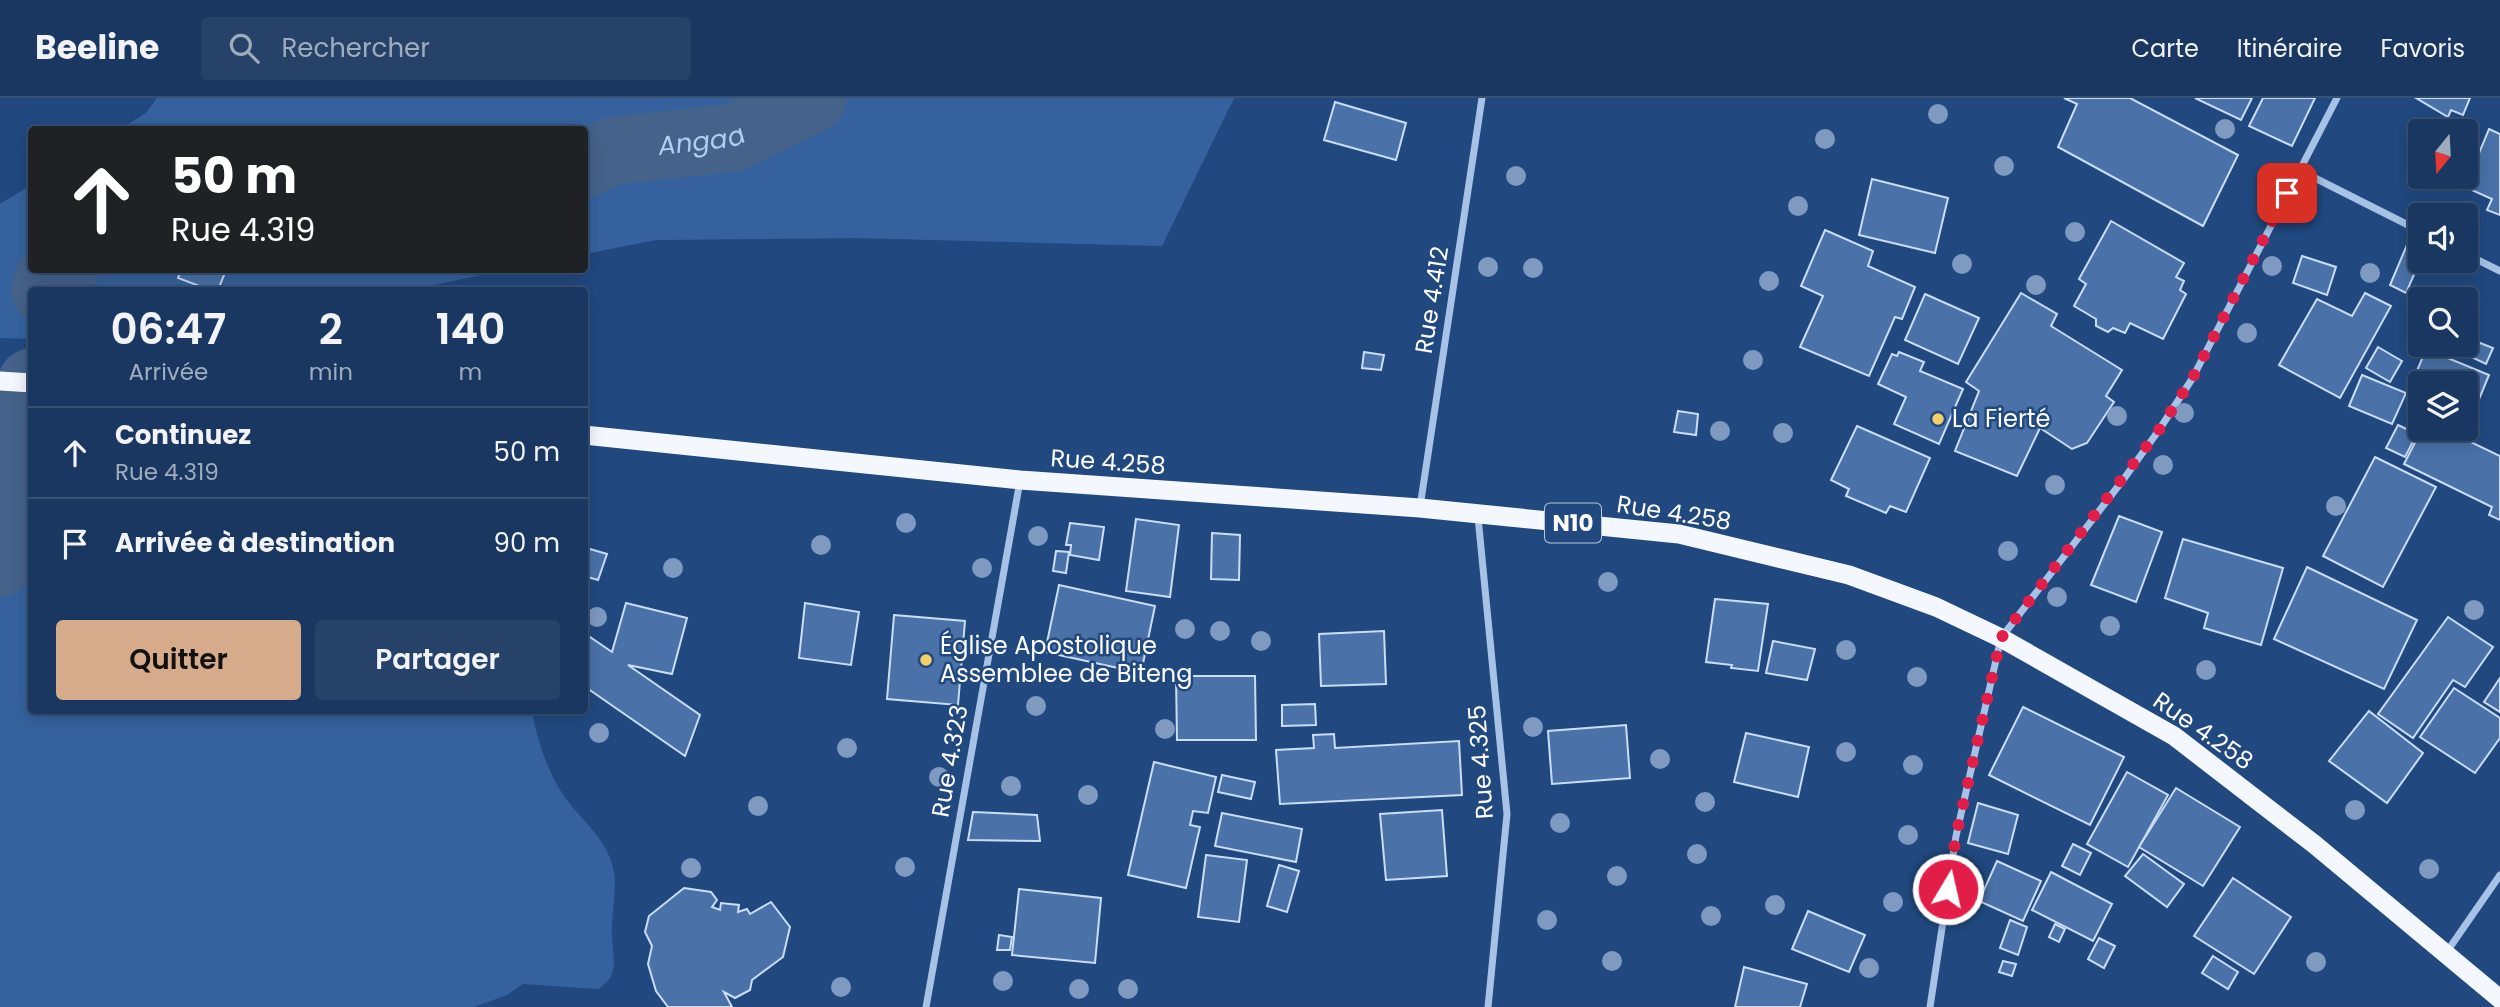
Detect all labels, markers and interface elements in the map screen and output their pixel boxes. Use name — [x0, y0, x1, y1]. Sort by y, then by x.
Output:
search box — [201, 17, 691, 80]
text: Beeline — [35, 24, 159, 71]
icon: search — [225, 29, 263, 67]
text: Rechercher — [281, 30, 430, 66]
text: Carte — [2131, 32, 2199, 65]
text: Itinéraire — [2237, 32, 2342, 65]
text: Favoris — [2380, 32, 2465, 65]
water label: Angaa — [655, 116, 752, 164]
north arrow — [2408, 119, 2478, 189]
map controls — [2408, 119, 2478, 441]
text: 50 m — [171, 142, 297, 210]
icon: ahead — [56, 154, 147, 245]
pin — [2257, 163, 2317, 223]
icon: arrive — [2268, 174, 2306, 212]
button: sound — [2408, 203, 2478, 273]
text: Rue 4.319 — [171, 207, 315, 252]
street label: Rue 4.412 — [1407, 244, 1456, 356]
button: search — [2408, 287, 2478, 357]
text: 06:47 — [110, 300, 226, 359]
text: 2 — [319, 300, 343, 359]
text: 140 — [435, 300, 505, 359]
text: Arrivée — [129, 356, 208, 388]
text: min — [309, 356, 353, 388]
text: m — [459, 356, 482, 388]
button: layers — [2408, 371, 2478, 441]
place label: La Fierté — [1952, 402, 2050, 435]
marker: La Fierté — [1930, 411, 1946, 427]
text: Continuez — [115, 417, 251, 453]
icon: ahead — [56, 434, 94, 472]
text: 50 m — [494, 434, 560, 470]
street label: Rue 4.258 — [1049, 441, 1167, 482]
text: Rue 4.319 — [115, 456, 219, 488]
street label: Rue 4.258 — [1615, 487, 1734, 538]
road number: N10 — [1545, 504, 1601, 542]
icon: arrive — [56, 525, 94, 563]
text: Arrivée à destination — [115, 525, 395, 561]
text: 90 m — [494, 525, 560, 561]
button: Quitter — [56, 620, 301, 700]
button: Partager — [315, 620, 560, 700]
place label: Église Apostolique Assemblee de Biteng — [940, 629, 1192, 690]
marker: Église Apostolique Assemblee de Biteng — [918, 652, 934, 668]
street label: Rue 4.258 — [2147, 684, 2260, 777]
street label: Rue 4.323 — [923, 702, 976, 820]
street label: Rue 4.325 — [1460, 704, 1501, 820]
position arrow — [1911, 852, 1985, 926]

